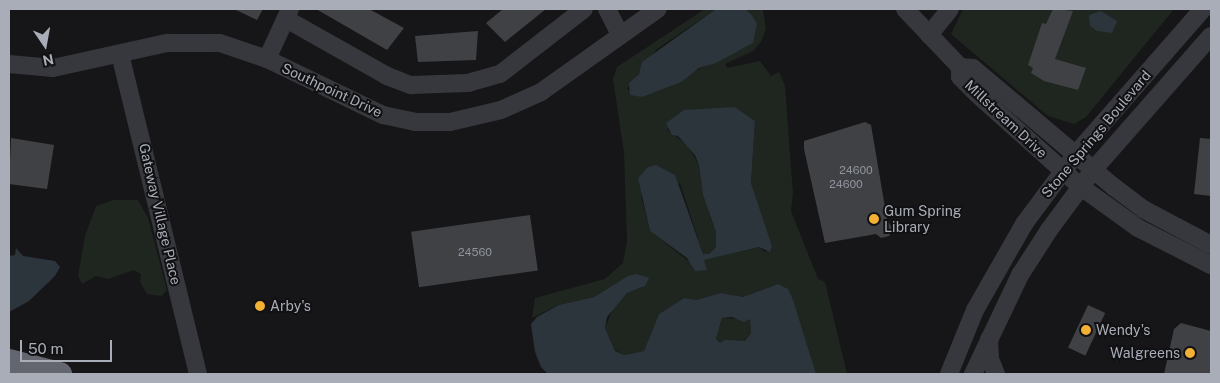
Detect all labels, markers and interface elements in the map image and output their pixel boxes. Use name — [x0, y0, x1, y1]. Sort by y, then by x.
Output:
north arrow — [20, 20, 70, 70]
text: N — [41, 51, 55, 69]
street label: Southpoint Drive — [279, 59, 385, 121]
street label: Stone Springs Boulevard — [1038, 67, 1154, 201]
street label: Millstream Drive — [961, 77, 1051, 161]
street label: Gateway Village Place — [136, 141, 184, 287]
house number: 24600 — [839, 163, 873, 177]
house number: 24600 — [829, 177, 863, 191]
place label: Gum Spring Library — [884, 203, 962, 236]
marker: Gum Spring Library — [868, 213, 880, 225]
house number: 24560 — [458, 245, 492, 259]
place label: Arby's — [270, 298, 311, 314]
marker: Arby's — [254, 300, 266, 312]
place label: Wendy's — [1096, 322, 1150, 338]
marker: Wendy's — [1080, 324, 1092, 336]
scale bar — [22, 330, 115, 362]
text: 50 m — [28, 340, 63, 357]
place label: Walgreens — [1110, 345, 1180, 361]
marker: Walgreens — [1184, 347, 1196, 359]

